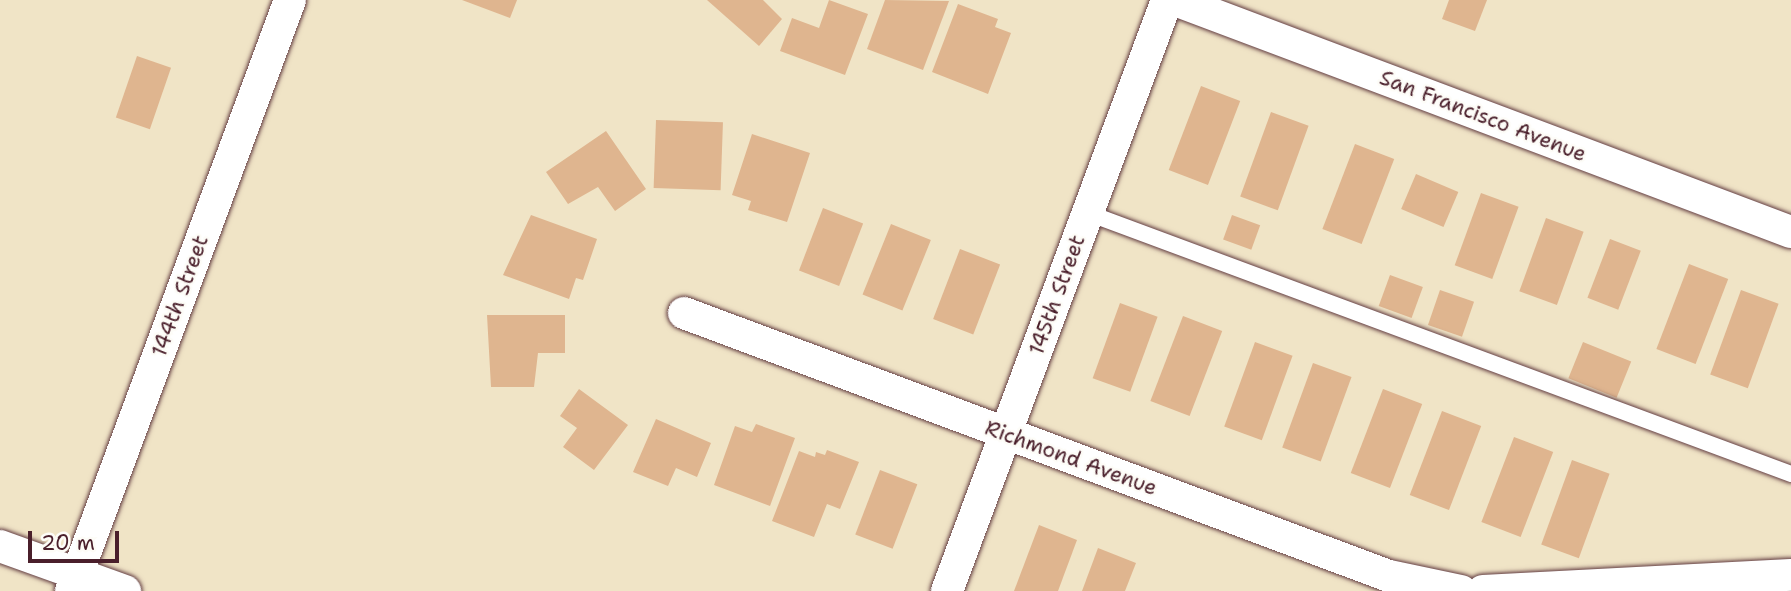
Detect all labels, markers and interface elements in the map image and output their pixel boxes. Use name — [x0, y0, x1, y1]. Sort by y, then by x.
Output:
street label: San Francisco Avenue — [1376, 65, 1590, 167]
street label: 144th Street — [146, 232, 214, 360]
street label: 145th Street — [1024, 232, 1090, 358]
street label: Richmond Avenue — [982, 415, 1160, 501]
scale bar — [32, 518, 122, 562]
text: 20 m — [41, 529, 95, 557]

